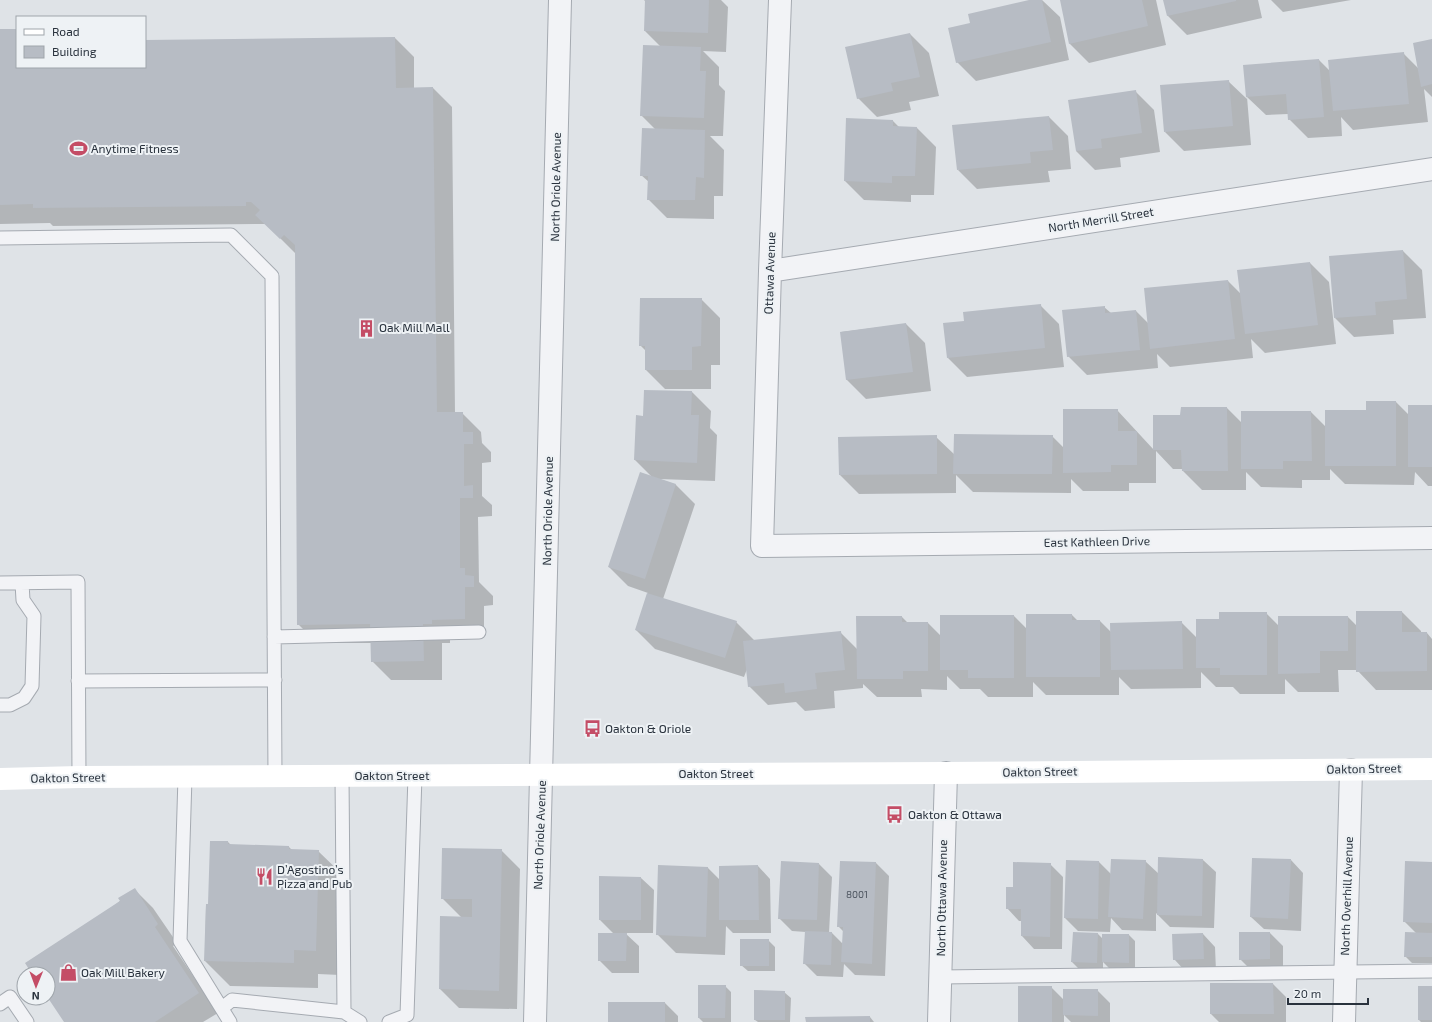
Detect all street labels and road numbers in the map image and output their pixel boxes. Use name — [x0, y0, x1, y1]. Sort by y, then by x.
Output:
street label: North Oriole Avenue — [547, 132, 563, 242]
street label: North Merrill Street — [1047, 204, 1155, 234]
street label: Ottawa Avenue — [761, 231, 777, 315]
street label: North Oriole Avenue — [539, 456, 555, 566]
street label: East Kathleen Drive — [1044, 533, 1150, 549]
street label: Oakton Street — [1326, 760, 1402, 776]
street label: Oakton Street — [1002, 763, 1078, 779]
street label: Oakton Street — [678, 766, 754, 780]
street label: Oakton Street — [354, 768, 430, 782]
street label: Oakton Street — [30, 769, 106, 785]
street label: North Oriole Avenue — [530, 780, 548, 890]
street label: North Overhill Avenue — [1337, 836, 1355, 956]
street label: North Ottawa Avenue — [933, 839, 949, 957]

